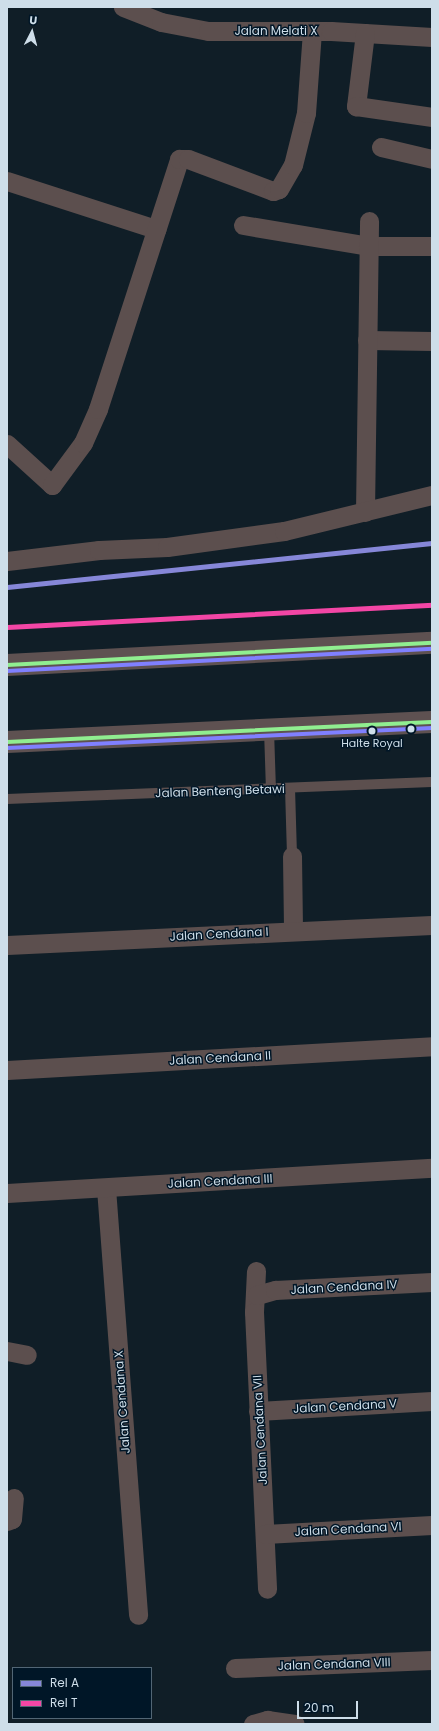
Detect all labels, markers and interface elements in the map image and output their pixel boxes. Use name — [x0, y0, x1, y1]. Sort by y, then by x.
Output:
north arrow — [12, 12, 52, 52]
text: U — [29, 12, 38, 28]
street label: Jalan Melati X — [234, 24, 318, 38]
unlabelled marker — [406, 724, 416, 734]
marker: Halte Royal — [367, 726, 377, 736]
place label: Halte Royal — [341, 736, 403, 750]
street label: Jalan Benteng Betawi — [155, 782, 285, 800]
street label: Jalan Cendana I — [169, 924, 269, 944]
street label: Jalan Cendana II — [169, 1048, 271, 1068]
street label: Jalan Cendana III — [167, 1171, 273, 1191]
street label: Jalan Cendana IV — [290, 1277, 398, 1297]
street label: Jalan Cendana X — [111, 1350, 133, 1454]
street label: Jalan Cendana VII — [250, 1375, 270, 1485]
street label: Jalan Cendana V — [293, 1396, 397, 1416]
street label: Jalan Cendana VI — [294, 1519, 402, 1539]
street label: Jalan Cendana VIII — [277, 1655, 391, 1673]
legend — [12, 1667, 152, 1719]
text: Rel A — [50, 1674, 79, 1691]
scale bar — [299, 1693, 360, 1719]
text: Rel T — [50, 1694, 77, 1711]
text: 20 m — [304, 1699, 334, 1716]

